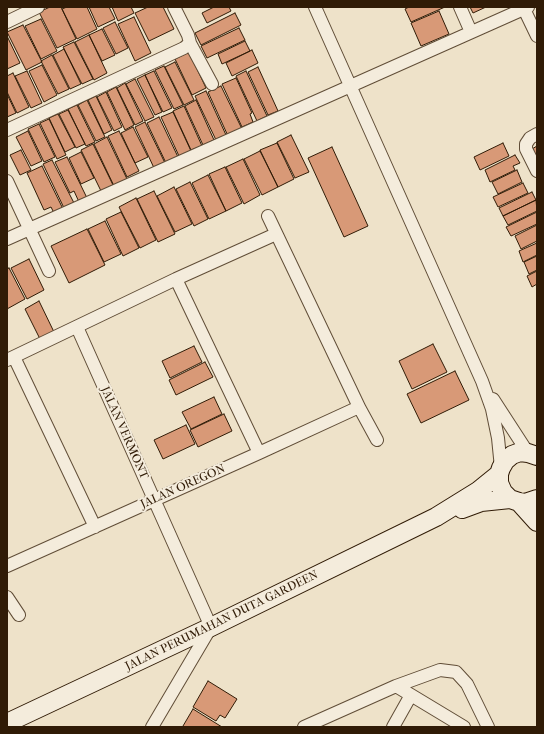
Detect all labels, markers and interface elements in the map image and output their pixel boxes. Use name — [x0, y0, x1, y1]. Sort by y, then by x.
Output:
street label: JALAN VERMONT — [97, 384, 151, 482]
street label: JALAN OREGON — [138, 462, 228, 512]
street label: JALAN PERUMAHAN DUTA GARDEEN — [123, 568, 321, 674]

